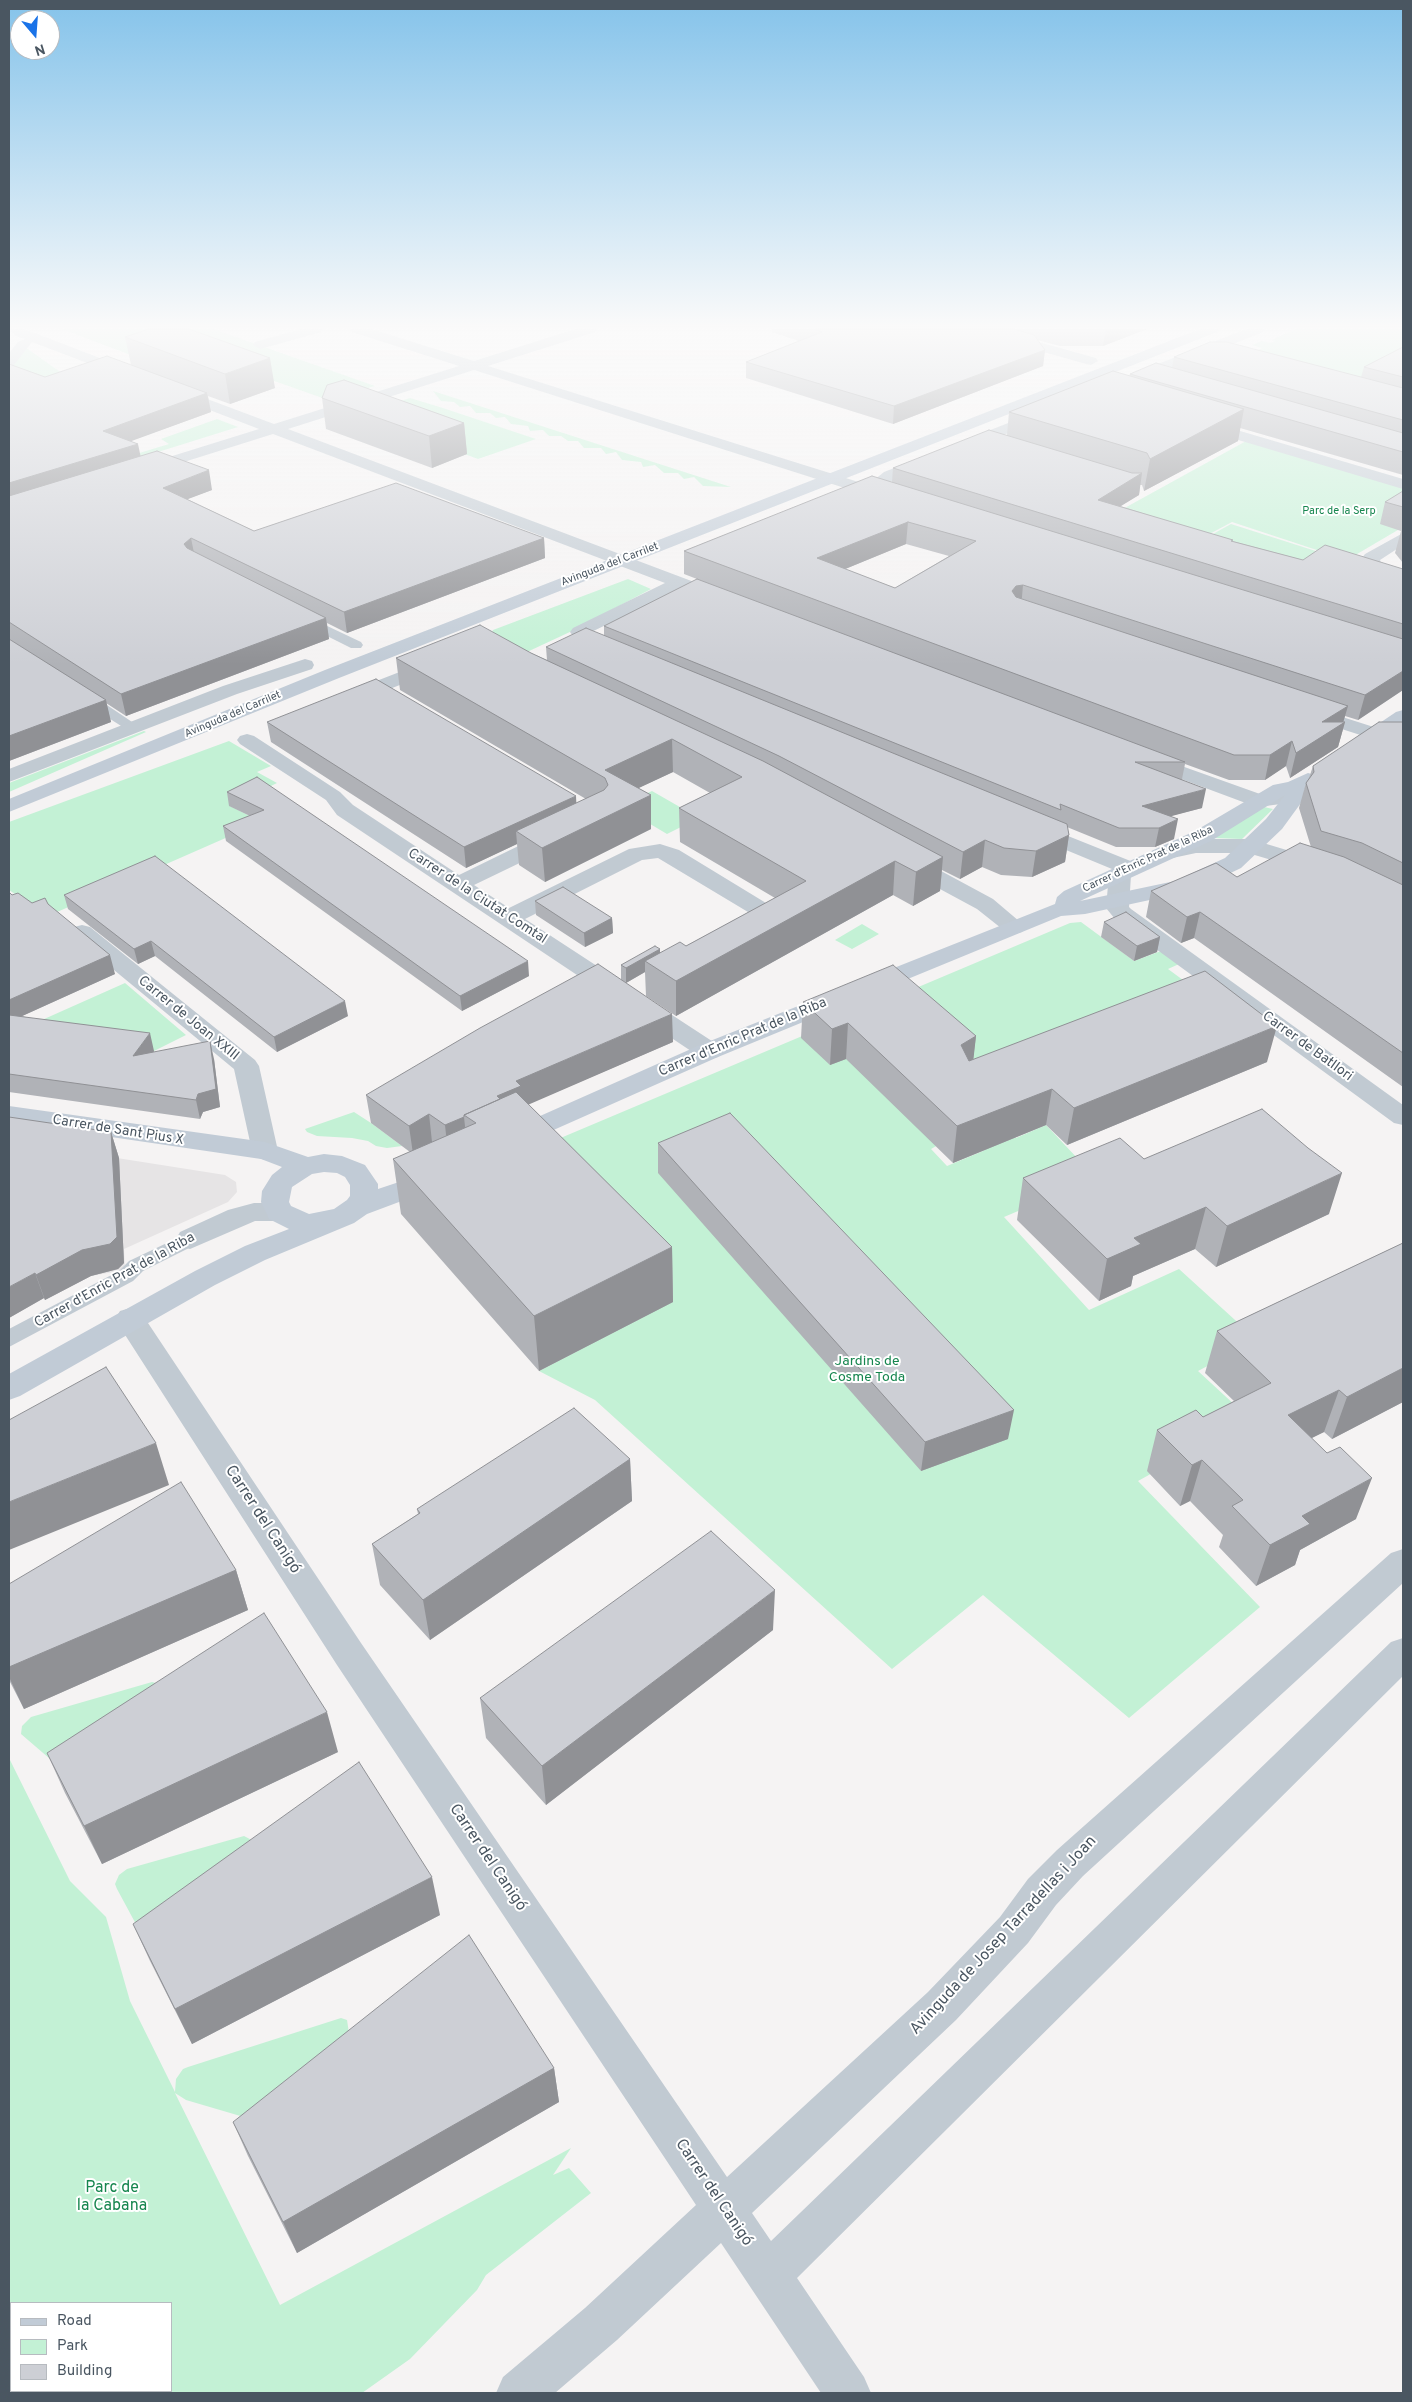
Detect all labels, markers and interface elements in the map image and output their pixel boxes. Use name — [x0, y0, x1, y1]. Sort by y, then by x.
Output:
north arrow — [10, 10, 60, 60]
text: N — [32, 39, 47, 58]
park label: Parc de la Serp — [1302, 505, 1376, 519]
street label: Avinguda del Carrilet — [559, 540, 661, 590]
street label: Avinguda del Carrilet — [183, 689, 283, 741]
street label: Carrer d'Enric Prat de la Riba — [1081, 824, 1215, 896]
street label: Carrer de la Ciutat Comtal — [404, 846, 550, 948]
street label: Carrer de Joan XXIII — [134, 973, 242, 1065]
street label: Carrer d'Enric Prat de la Riba — [656, 995, 830, 1081]
street label: Carrer de Batllori — [1259, 1009, 1355, 1085]
street label: Carrer de Sant Pius X — [51, 1112, 185, 1150]
street label: Carrer d'Enric Prat de la Riba — [32, 1230, 198, 1332]
park label: Jardins de Cosme Toda — [829, 1354, 905, 1386]
street label: Carrer del Canigó — [220, 1462, 304, 1578]
street label: Carrer del Canigó — [444, 1801, 530, 1915]
street label: Avinguda de Josep Tarradellas i Joan — [907, 1833, 1101, 2039]
street label: Carrer del Canigó — [670, 2136, 756, 2250]
park label: Parc de la Cabana — [77, 2179, 147, 2217]
legend — [10, 2302, 172, 2392]
text: Road — [57, 2312, 92, 2331]
text: Park — [57, 2337, 88, 2356]
text: Building — [57, 2362, 112, 2381]

